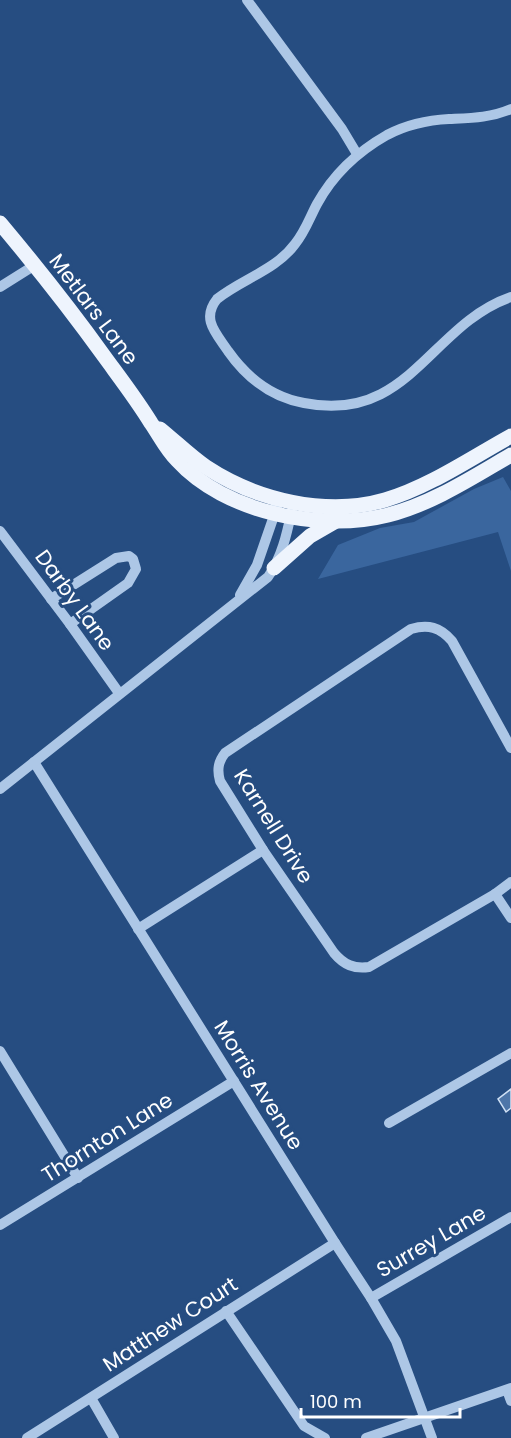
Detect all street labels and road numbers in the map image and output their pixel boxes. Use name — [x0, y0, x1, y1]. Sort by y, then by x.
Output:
street label: Metlars Lane — [43, 247, 145, 371]
street label: Darby Lane — [29, 544, 121, 656]
street label: Karnell Drive — [227, 763, 321, 889]
street label: Morris Avenue — [208, 1015, 310, 1155]
street label: Thornton Lane — [36, 1085, 178, 1189]
street label: Surrey Lane — [371, 1198, 491, 1284]
street label: Matthew Court — [97, 1270, 243, 1378]

